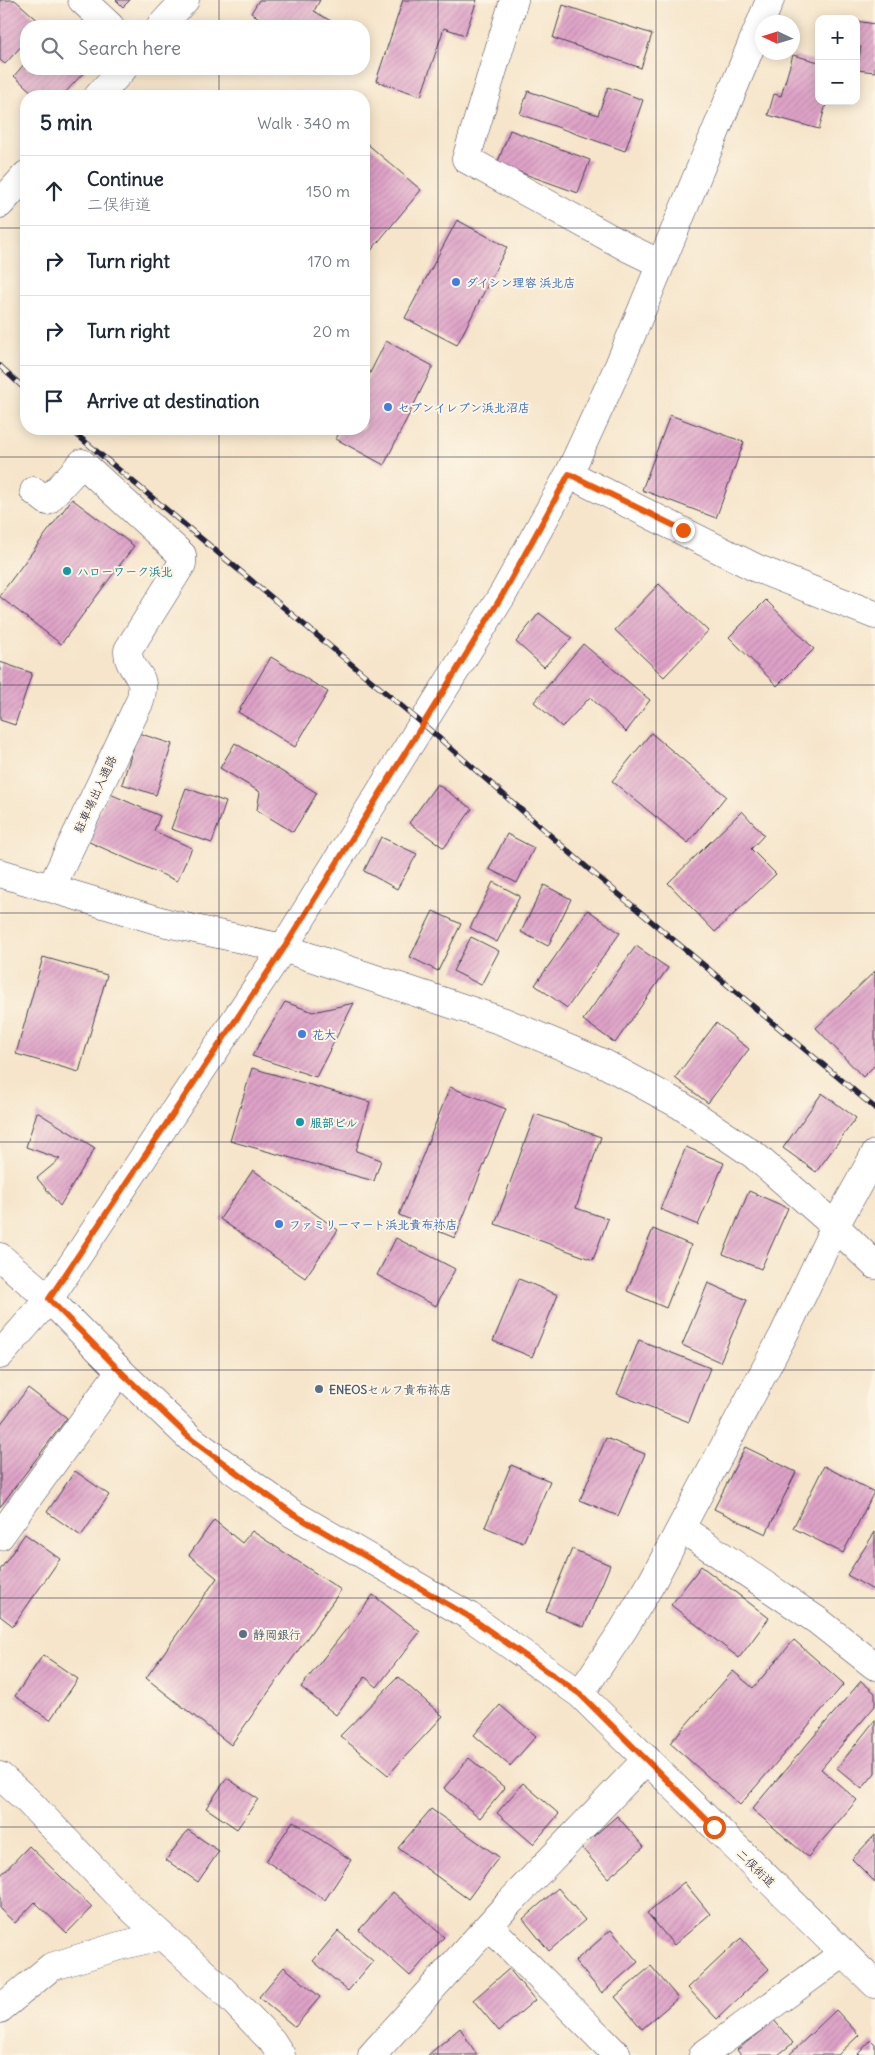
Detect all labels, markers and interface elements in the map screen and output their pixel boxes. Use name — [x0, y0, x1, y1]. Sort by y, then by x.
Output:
north arrow — [755, 15, 800, 60]
map controls — [815, 15, 860, 105]
button: + — [815, 15, 860, 60]
search box — [20, 20, 370, 75]
icon: search — [38, 34, 66, 62]
text: Search here — [78, 36, 181, 60]
button: − — [815, 60, 860, 105]
text: 5 min — [40, 109, 92, 136]
text: Walk · 340 m — [257, 113, 350, 133]
text: Continue — [87, 167, 164, 191]
icon: ahead — [40, 177, 68, 205]
text: 150 m — [306, 181, 350, 201]
text: 二俣街道 — [87, 194, 151, 214]
icon: right — [40, 247, 68, 275]
text: Turn right — [87, 249, 170, 273]
text: 170 m — [307, 251, 350, 271]
place label: ダイシン理容 浜北店 — [466, 275, 575, 290]
marker: ダイシン理容 浜北店 — [450, 276, 462, 288]
icon: right — [40, 317, 68, 345]
text: Turn right — [87, 319, 170, 343]
text: 20 m — [313, 321, 350, 341]
icon: arrive — [40, 387, 68, 415]
text: Arrive at destination — [87, 389, 260, 413]
place label: セブンイレブン浜北沼店 — [398, 400, 530, 415]
marker: セブンイレブン浜北沼店 — [382, 401, 394, 413]
route end — [672, 519, 695, 542]
place label: ハローワーク浜北 — [77, 564, 173, 579]
marker: ハローワーク浜北 — [61, 565, 73, 577]
street label: 駐車場出入通路 — [70, 753, 120, 835]
place label: 花大 — [312, 1027, 336, 1042]
marker: 花大 — [296, 1028, 308, 1040]
place label: 服部ビル — [310, 1115, 358, 1130]
marker: 服部ビル — [294, 1116, 306, 1128]
place label: ファミリーマート浜北貴布祢店 — [289, 1217, 457, 1232]
marker: ファミリーマート浜北貴布祢店 — [273, 1218, 285, 1230]
place label: ENEOSセルフ貴布祢店 — [329, 1382, 452, 1397]
marker: ENEOSセルフ貴布祢店 — [313, 1383, 325, 1395]
place label: 静岡銀行 — [253, 1627, 301, 1642]
marker: 静岡銀行 — [237, 1628, 249, 1640]
route start — [703, 1816, 726, 1839]
street label: 二俣街道 — [734, 1846, 778, 1890]

